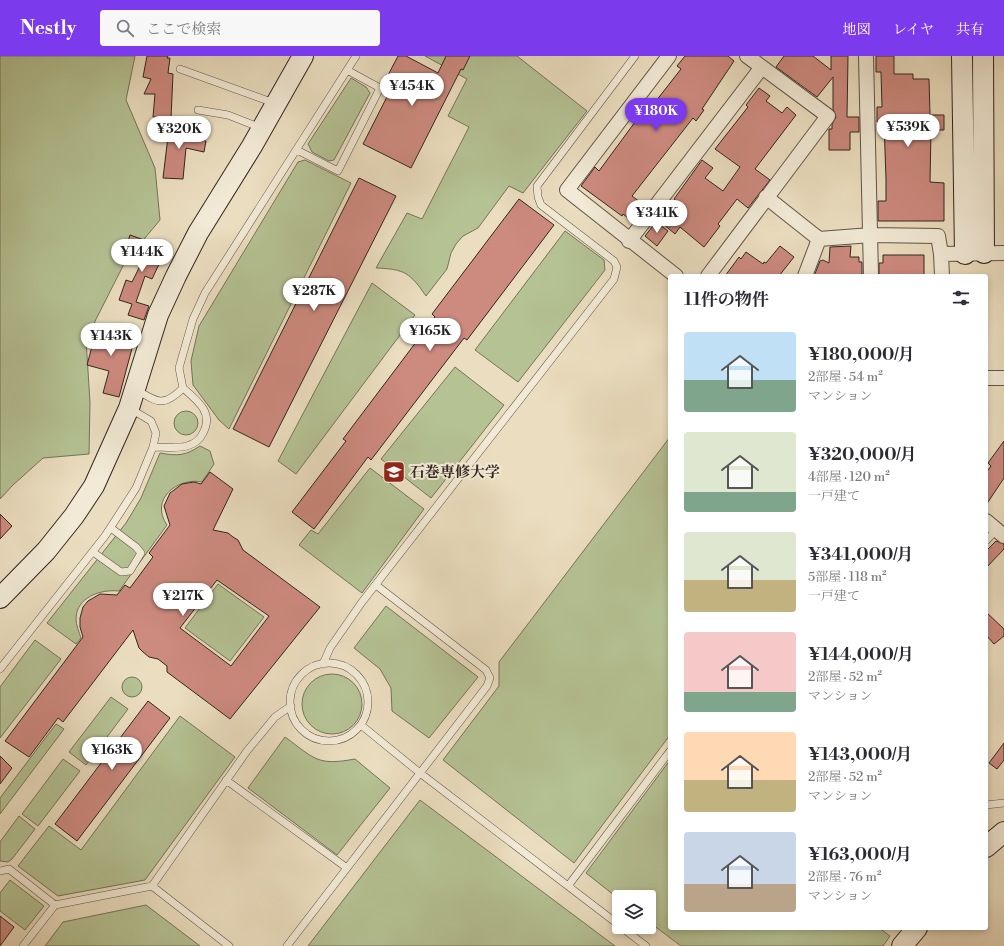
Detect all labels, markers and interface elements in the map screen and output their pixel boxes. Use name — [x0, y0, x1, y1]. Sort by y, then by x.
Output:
search box — [100, 10, 380, 46]
text: Nestly — [20, 16, 76, 40]
icon: search — [114, 17, 136, 39]
text: ここで検索 — [146, 20, 221, 39]
text: 地図 — [843, 21, 871, 39]
text: レイヤ — [893, 21, 934, 39]
text: 共有 — [956, 21, 984, 39]
pin: ¥454K — [384, 73, 440, 107]
text: ¥454K — [389, 78, 435, 94]
pin: ¥180K — [628, 98, 684, 132]
text: ¥180K — [634, 103, 678, 119]
pin: ¥539K — [880, 114, 936, 148]
pin: ¥320K — [151, 116, 207, 150]
text: ¥539K — [886, 119, 930, 135]
text: ¥320K — [156, 121, 202, 137]
pin: ¥341K — [629, 200, 685, 234]
text: ¥341K — [635, 205, 679, 221]
pin: ¥144K — [114, 239, 170, 273]
text: ¥144K — [120, 244, 164, 260]
pin: ¥287K — [286, 278, 342, 312]
text: ¥287K — [292, 283, 336, 299]
icon: filters — [950, 287, 972, 309]
text: 11件の物件 — [684, 289, 769, 311]
pin: ¥165K — [402, 318, 458, 352]
pin: ¥143K — [83, 323, 139, 357]
text: ¥165K — [409, 323, 451, 339]
text: ¥143K — [90, 328, 132, 344]
text: ¥180,000/月 — [808, 344, 915, 366]
icon: home — [716, 348, 764, 396]
text: 2部屋 · 54 m² — [808, 369, 883, 385]
text: マンション — [808, 388, 872, 404]
text: ¥320,000/月 — [808, 444, 917, 466]
icon: home — [716, 448, 764, 496]
school or university icon: 石巻専修大学 — [381, 459, 407, 485]
place label: 石巻専修大学 — [410, 463, 500, 482]
text: 4部屋 · 120 m² — [808, 469, 890, 485]
text: 一戸建て — [808, 488, 860, 504]
text: ¥341,000/月 — [808, 544, 914, 566]
icon: home — [716, 548, 764, 596]
text: 5部屋 · 118 m² — [808, 569, 887, 585]
pin: ¥217K — [155, 583, 211, 617]
text: ¥217K — [162, 588, 204, 604]
text: 一戸建て — [808, 588, 860, 604]
text: ¥144,000/月 — [808, 644, 914, 666]
icon: home — [716, 648, 764, 696]
text: 2部屋 · 52 m² — [808, 669, 882, 685]
text: マンション — [808, 688, 872, 704]
pin: ¥163K — [84, 737, 140, 771]
text: ¥163K — [91, 742, 133, 758]
text: ¥143,000/月 — [808, 744, 913, 766]
icon: home — [716, 748, 764, 796]
text: 2部屋 · 52 m² — [808, 769, 882, 785]
text: マンション — [808, 788, 872, 804]
text: ¥163,000/月 — [808, 844, 912, 866]
icon: home — [716, 848, 764, 896]
text: 2部屋 · 76 m² — [808, 869, 882, 885]
text: マンション — [808, 888, 872, 904]
map controls — [612, 890, 656, 934]
button: layers — [612, 890, 656, 934]

